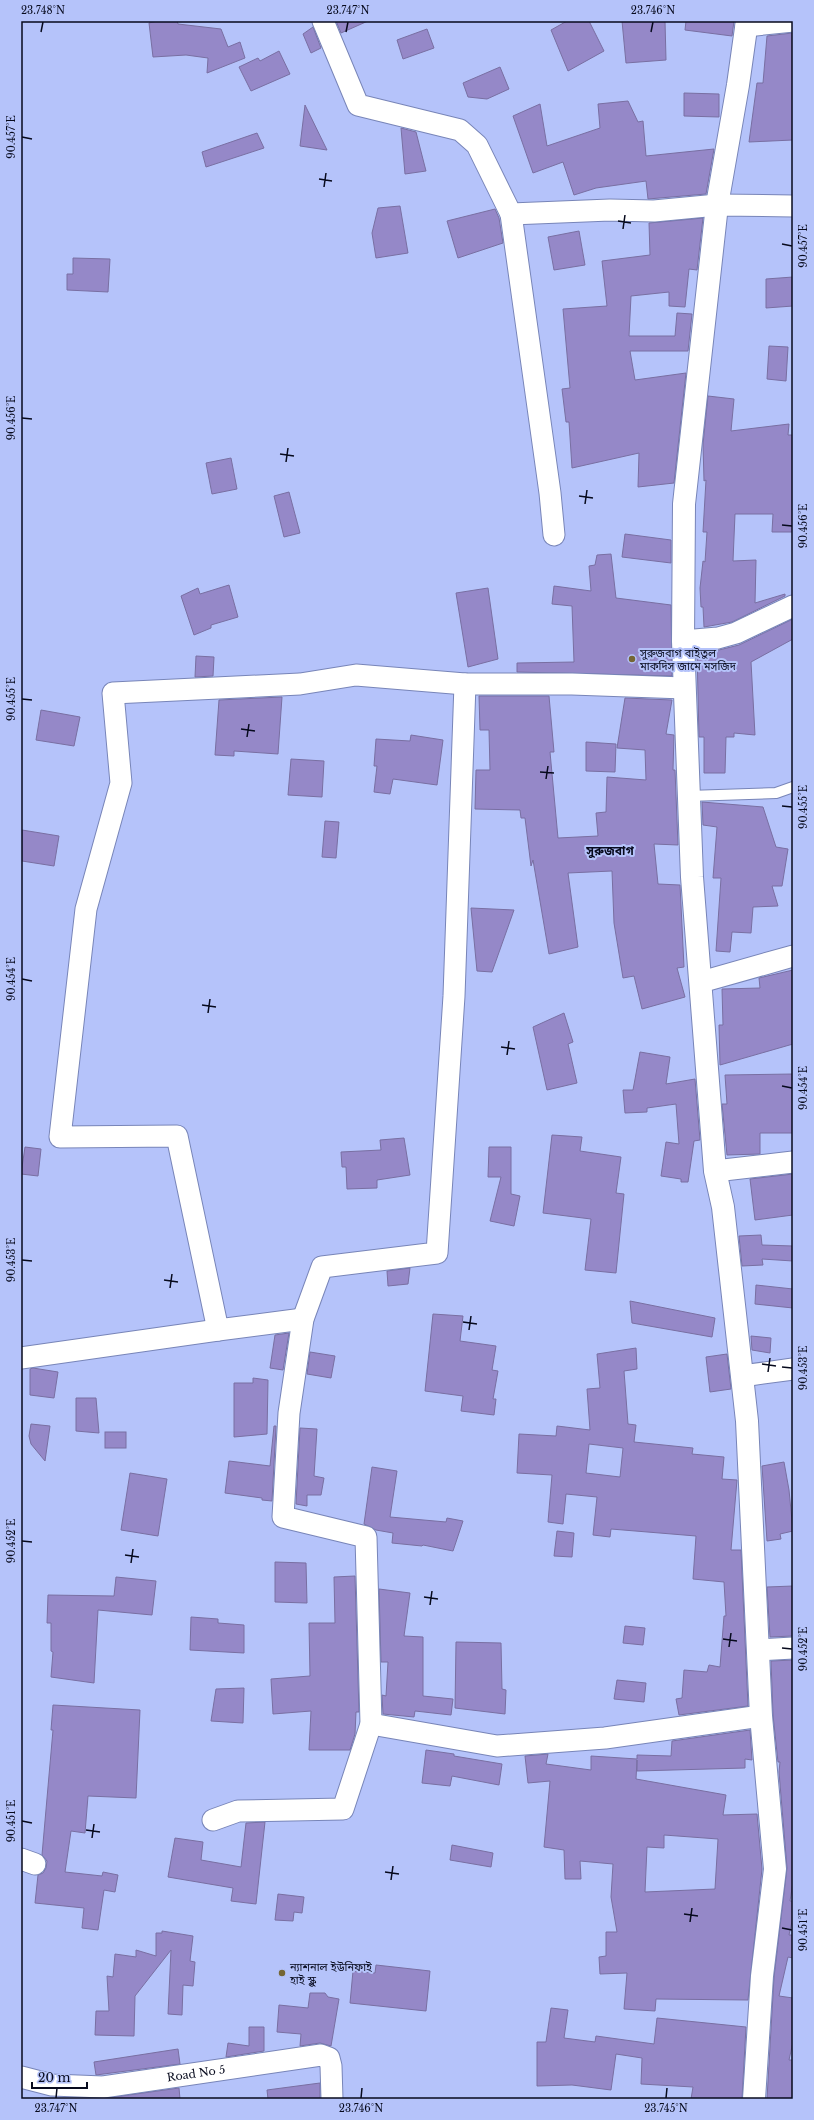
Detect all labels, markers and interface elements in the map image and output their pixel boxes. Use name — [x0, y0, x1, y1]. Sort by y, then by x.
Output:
text: 23.748°N — [21, 4, 65, 17]
text: 23.747°N — [326, 4, 370, 17]
text: 23.746°N — [631, 4, 675, 17]
text: 90.457°E — [5, 115, 18, 159]
text: 90.457°E — [797, 224, 810, 268]
text: 90.456°E — [5, 396, 18, 440]
text: 90.456°E — [797, 504, 810, 548]
place label: সুরুজবাগ বাইতুল মাকদিস জামে মসজিদ — [639, 646, 737, 673]
marker: সুরুজবাগ বাইতুল মাকদিস জামে মসজিদ — [627, 654, 637, 664]
text: 90.455°E — [5, 677, 18, 721]
text: 90.455°E — [797, 785, 810, 829]
district label: সুরুজবাগ — [585, 843, 634, 859]
text: 90.454°E — [5, 957, 18, 1001]
text: 90.454°E — [797, 1066, 810, 1110]
text: 90.453°E — [5, 1238, 18, 1282]
text: 90.453°E — [797, 1346, 810, 1390]
text: 90.452°E — [5, 1519, 18, 1563]
text: 90.452°E — [797, 1627, 810, 1671]
text: 90.451°E — [5, 1800, 18, 1842]
text: 90.451°E — [797, 1909, 810, 1951]
place label: ন্যাশনাল ইউনিফাই হাই স্কুল — [289, 1960, 372, 1987]
marker: ন্যাশনাল ইউনিফাই হাই স্কুল — [277, 1968, 287, 1978]
street label: Road No 5 — [166, 2062, 226, 2085]
scale bar — [32, 2064, 87, 2090]
text: 20 m — [38, 2070, 70, 2085]
text: 23.747°N — [34, 2102, 78, 2115]
text: 23.746°N — [339, 2102, 383, 2115]
text: 23.745°N — [644, 2102, 688, 2115]

